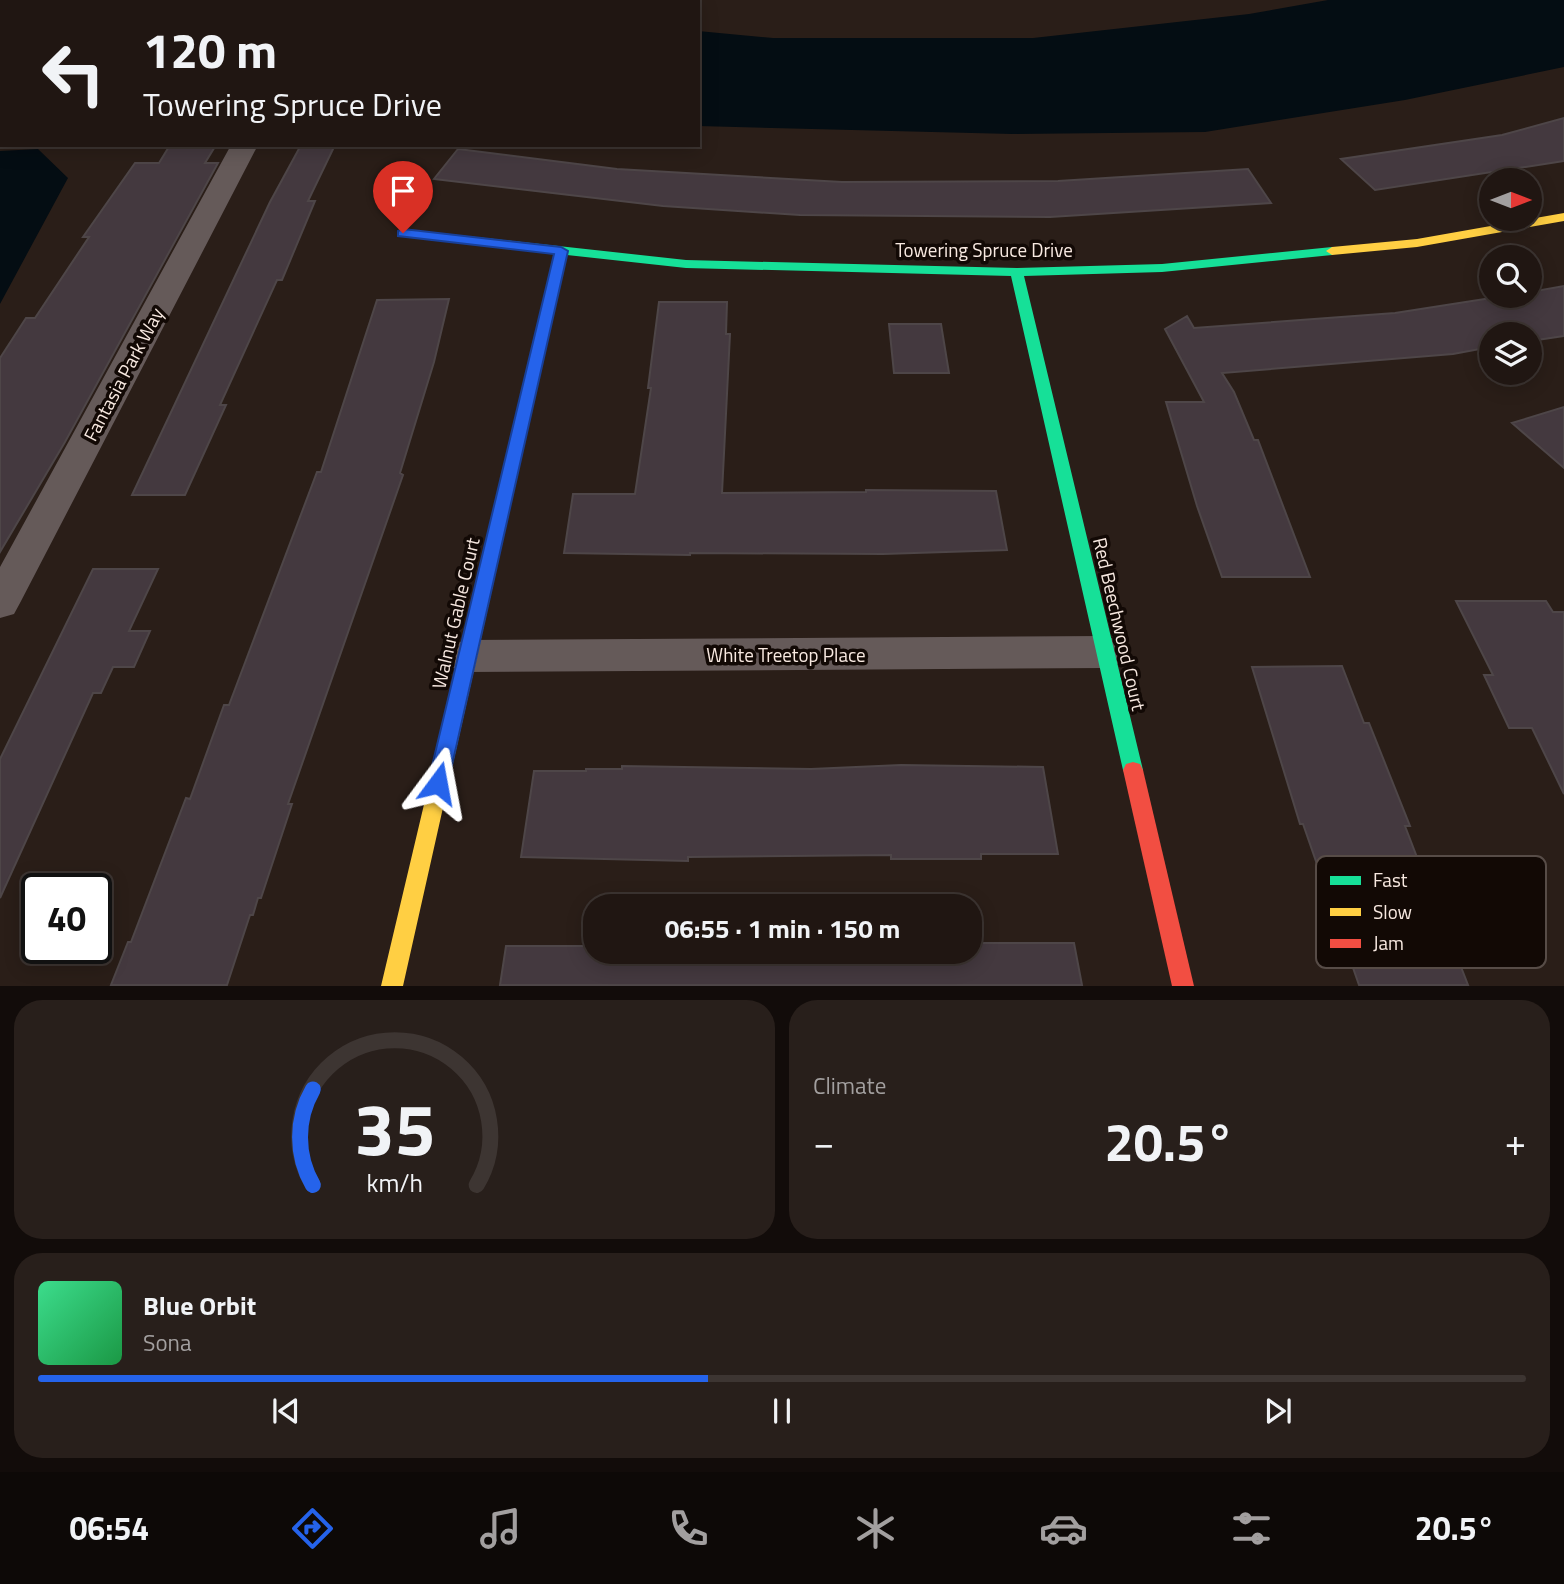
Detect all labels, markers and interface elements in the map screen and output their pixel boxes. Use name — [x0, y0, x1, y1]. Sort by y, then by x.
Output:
text: 120 m — [143, 12, 277, 87]
icon: left — [28, 28, 119, 119]
text: Towering Spruce Drive — [143, 80, 442, 128]
pin — [373, 161, 433, 233]
north arrow — [1479, 168, 1542, 231]
map controls — [1479, 168, 1542, 385]
icon: arrive — [384, 172, 422, 210]
street label: Towering Spruce Drive — [895, 235, 1073, 264]
button: search — [1479, 245, 1542, 308]
street label: Fantasia Park Way — [76, 302, 170, 446]
button: layers — [1479, 322, 1542, 385]
street label: Walnut Gable Court — [423, 534, 487, 692]
street label: Red Beechwood Court — [1086, 535, 1154, 714]
street label: White Treetop Place — [706, 640, 866, 669]
position arrow — [401, 746, 475, 820]
legend — [1316, 856, 1546, 968]
text: Fast — [1373, 865, 1408, 894]
speed limit sign: 40 — [21, 873, 112, 964]
text: Slow — [1373, 897, 1412, 926]
text: 06:55 · 1 min · 150 m — [665, 909, 900, 948]
text: Jam — [1373, 928, 1404, 957]
text: Climate — [813, 1068, 886, 1103]
text: 35 — [354, 1074, 435, 1184]
text: 20.5° — [1105, 1102, 1234, 1181]
text: − — [813, 1113, 834, 1171]
text: + — [1505, 1113, 1526, 1171]
text: km/h — [366, 1164, 423, 1202]
text: Blue Orbit — [143, 1286, 256, 1325]
text: Sona — [143, 1325, 191, 1360]
icon: previous — [267, 1392, 305, 1430]
icon: pause — [763, 1392, 801, 1430]
icon: next — [1259, 1392, 1297, 1430]
text: 06:54 — [69, 1504, 149, 1552]
icon: directions — [288, 1504, 337, 1553]
icon: music — [476, 1504, 525, 1553]
icon: phone — [664, 1504, 713, 1553]
icon: climate — [851, 1504, 900, 1553]
icon: car — [1039, 1504, 1088, 1553]
icon: filters — [1227, 1504, 1276, 1553]
text: 20.5° — [1415, 1504, 1495, 1552]

